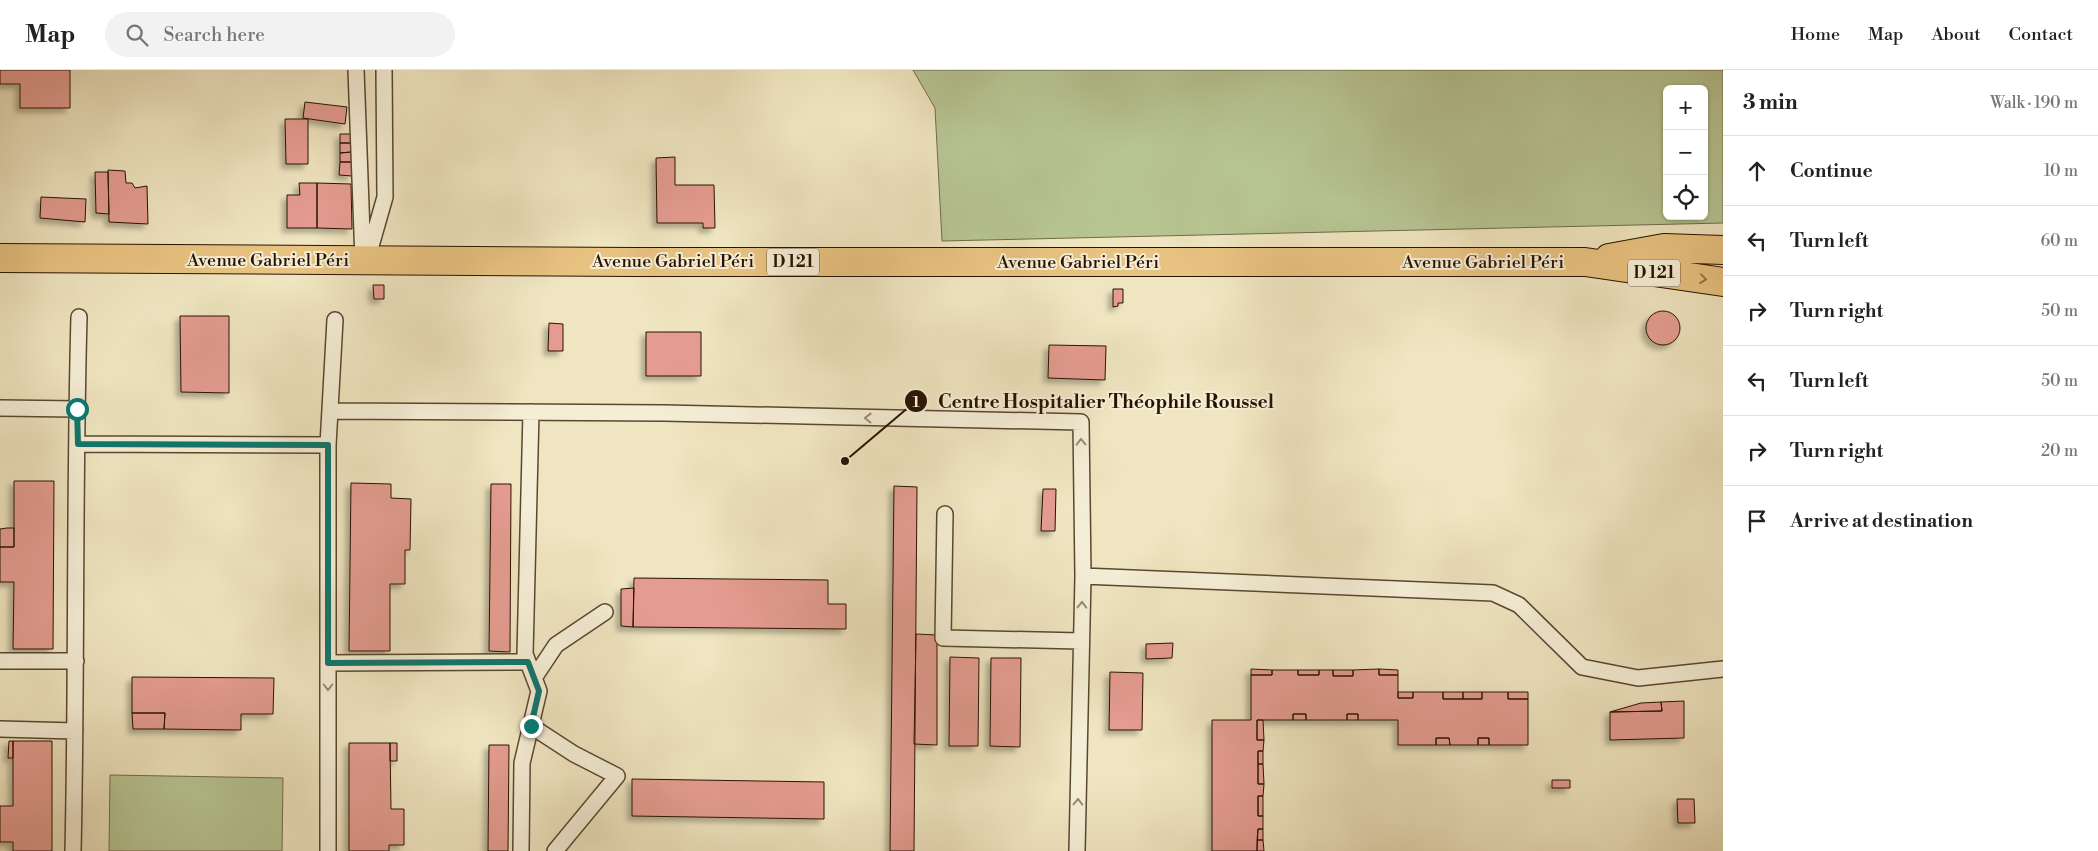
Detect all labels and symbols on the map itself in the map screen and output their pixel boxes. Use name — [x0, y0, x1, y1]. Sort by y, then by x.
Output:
road number: D 121 — [767, 248, 819, 276]
street label: Avenue Gabriel Péri — [186, 249, 349, 272]
street label: Avenue Gabriel Péri — [591, 250, 754, 273]
street label: Avenue Gabriel Péri — [996, 251, 1159, 274]
street label: Avenue Gabriel Péri — [1401, 251, 1564, 274]
road number: D 121 — [1628, 260, 1680, 287]
one-way arrow — [1699, 273, 1707, 284]
callout: Centre Hospitalier Théophile Roussel — [903, 384, 1284, 418]
text: Centre Hospitalier Théophile Roussel — [938, 390, 1274, 414]
text: 1 — [912, 393, 920, 412]
route start — [66, 398, 89, 421]
one-way arrow — [864, 412, 872, 423]
one-way arrow — [1076, 438, 1086, 446]
one-way arrow — [1077, 601, 1087, 608]
one-way arrow — [323, 684, 333, 692]
route end — [520, 715, 543, 738]
one-way arrow — [1073, 798, 1083, 806]

